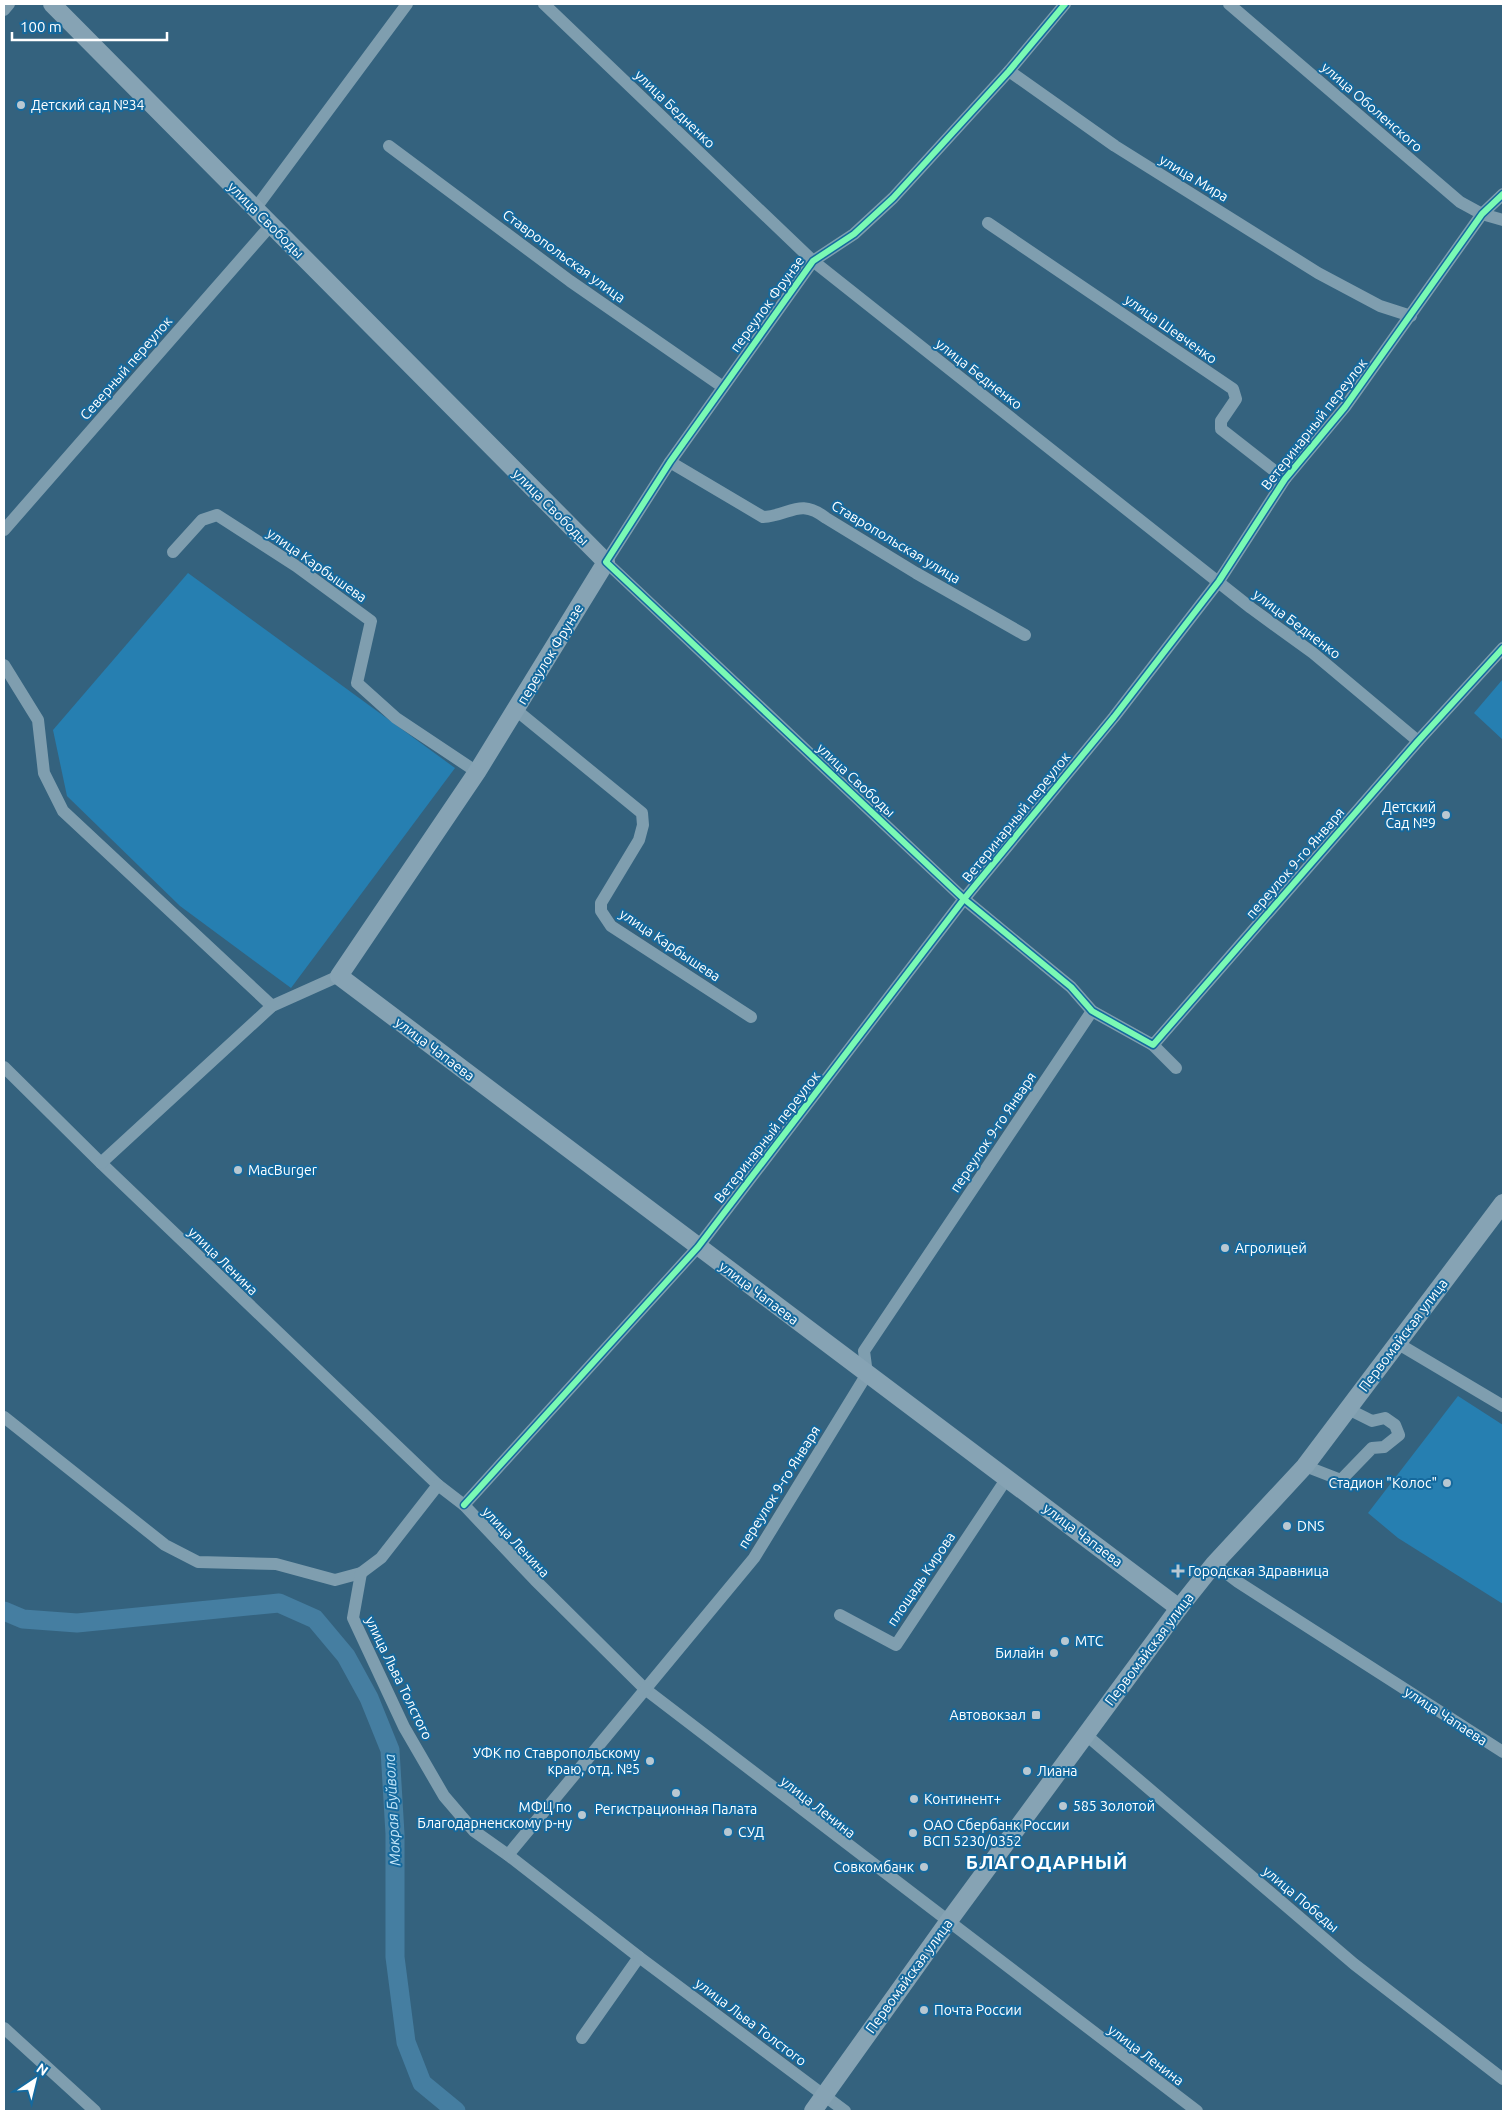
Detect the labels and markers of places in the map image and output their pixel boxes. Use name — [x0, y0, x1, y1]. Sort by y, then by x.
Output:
place label: Детский сад №34 — [31, 97, 145, 113]
marker: Детский сад №34 — [15, 99, 27, 111]
place label: Детский Сад №9 — [1382, 799, 1436, 831]
marker: Детский Сад №9 — [1440, 809, 1452, 821]
place label: MacBurger — [248, 1162, 318, 1178]
marker: MacBurger — [232, 1164, 244, 1176]
place label: Агролицей — [1235, 1240, 1307, 1256]
marker: Агролицей — [1219, 1242, 1231, 1254]
place label: Стадион "Колос" — [1329, 1475, 1437, 1491]
marker: Стадион "Колос" — [1441, 1477, 1453, 1489]
place label: DNS — [1297, 1518, 1324, 1534]
marker: DNS — [1281, 1520, 1293, 1532]
place label: Городская Здравница — [1188, 1563, 1329, 1579]
marker: Городская Здравница — [1172, 1565, 1184, 1577]
place label: МТС — [1075, 1633, 1104, 1649]
marker: МТС — [1059, 1635, 1071, 1647]
place label: Билайн — [995, 1645, 1044, 1661]
marker: Билайн — [1048, 1647, 1060, 1659]
place label: Автовокзал — [950, 1707, 1026, 1723]
marker: Автовокзал — [1030, 1709, 1042, 1721]
place label: УФК по Ставропольскому краю, отд. №5 — [473, 1745, 640, 1777]
marker: УФК по Ставропольскому краю, отд. №5 — [644, 1755, 656, 1767]
place label: Лиана — [1037, 1763, 1078, 1779]
marker: Лиана — [1021, 1765, 1033, 1777]
marker: Регистрационная Палата — [670, 1787, 682, 1799]
place label: Континент+ — [924, 1791, 1002, 1807]
marker: Континент+ — [908, 1793, 920, 1805]
place label: 585 Золотой — [1073, 1798, 1155, 1814]
place label: МФЦ по Благодарненскому р-ну — [417, 1799, 572, 1831]
marker: 585 Золотой — [1057, 1800, 1069, 1812]
place label: Регистрационная Палата — [595, 1801, 757, 1817]
marker: МФЦ по Благодарненскому р-ну — [576, 1809, 588, 1821]
place label: ОАО Сбербанк России ВСП 5230/0352 — [923, 1817, 1069, 1849]
place label: СУД — [738, 1824, 764, 1840]
marker: СУД — [722, 1826, 734, 1838]
marker: ОАО Сбербанк России ВСП 5230/0352 — [907, 1827, 919, 1839]
place label: Совкомбанк — [833, 1859, 914, 1875]
marker: Совкомбанк — [918, 1861, 930, 1873]
place label: Почта России — [934, 2002, 1022, 2018]
marker: Почта России — [918, 2004, 930, 2016]

